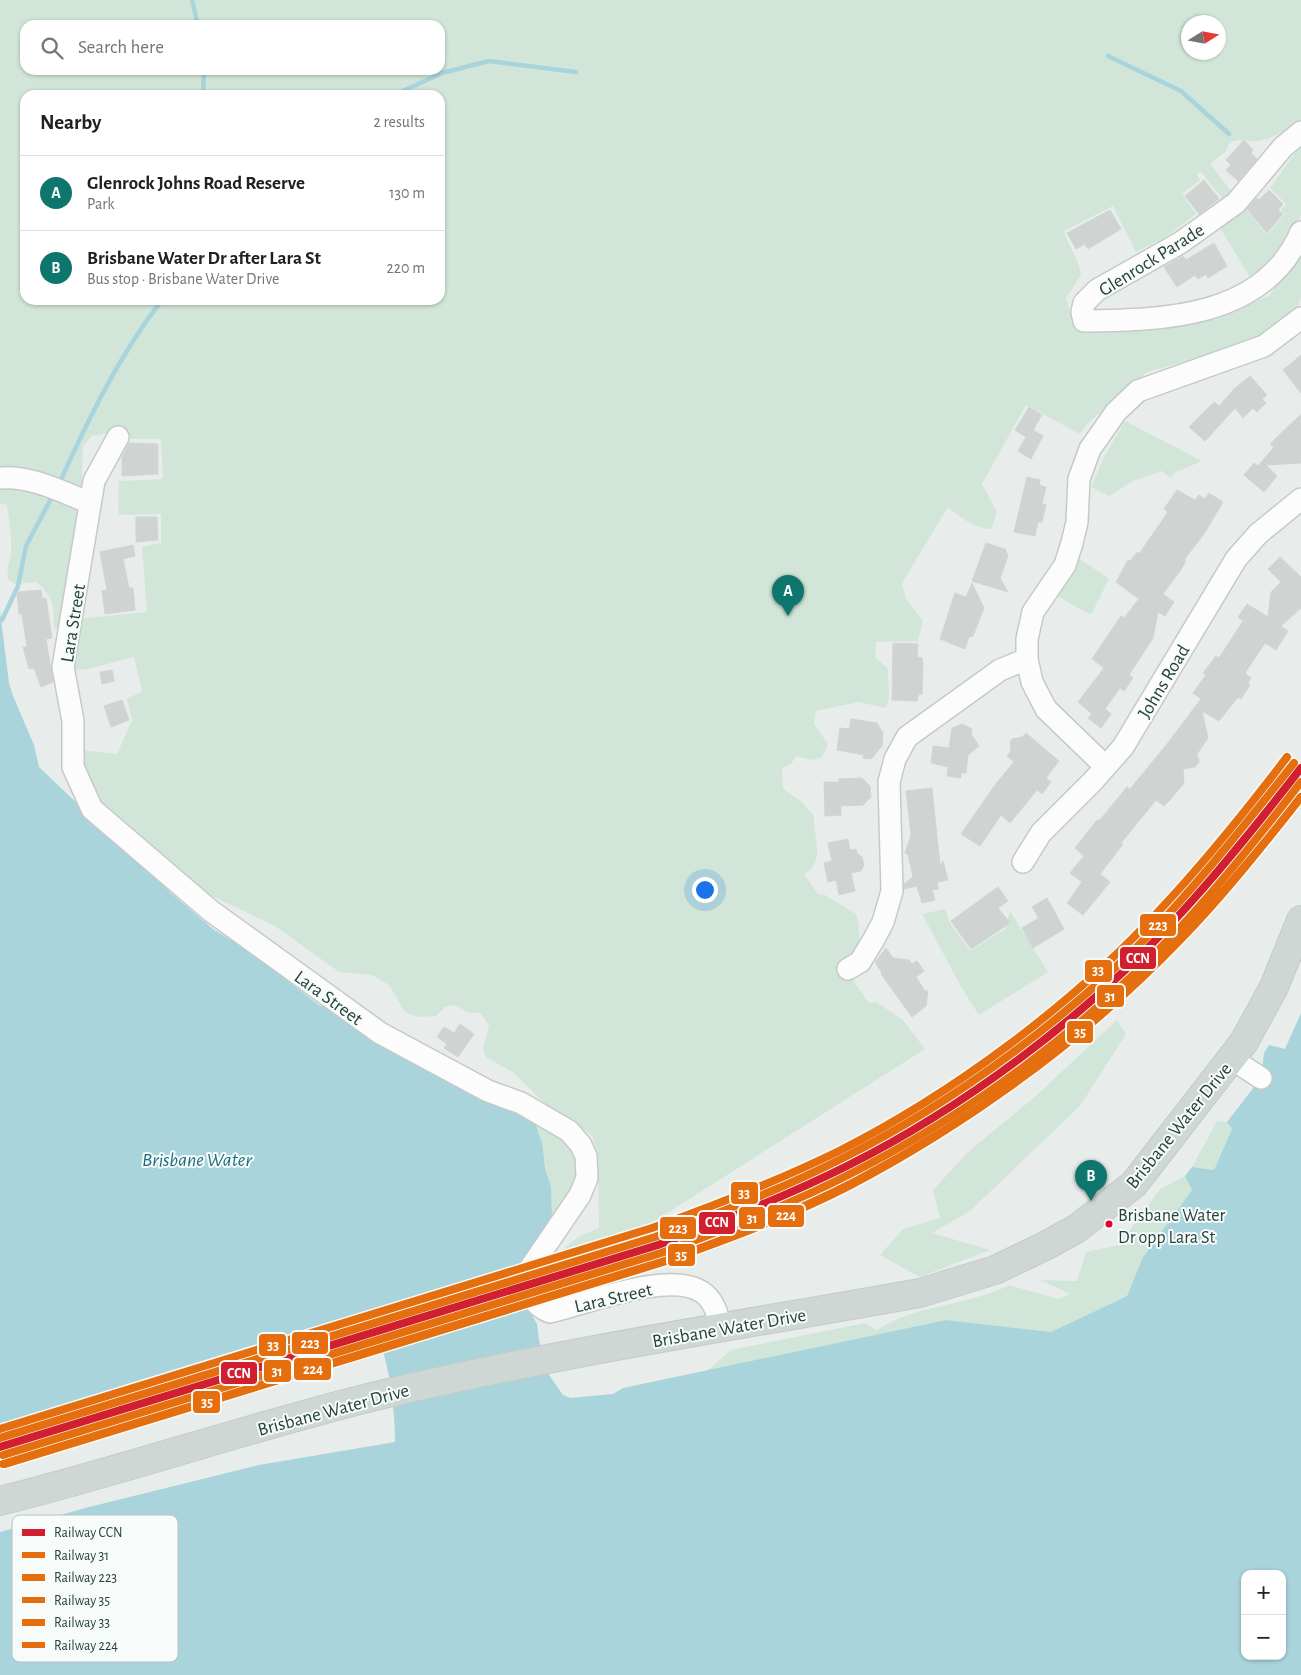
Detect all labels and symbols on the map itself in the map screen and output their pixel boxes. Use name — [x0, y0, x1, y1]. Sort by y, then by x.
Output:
north arrow — [1181, 15, 1226, 60]
street label: Glenrock Parade — [1096, 220, 1208, 300]
pin: A — [772, 575, 804, 616]
street label: Lara Street — [58, 583, 89, 664]
street label: Johns Road — [1135, 641, 1194, 722]
your location — [692, 877, 718, 903]
line badge: 223 — [1139, 913, 1177, 937]
text: 223 — [1148, 919, 1168, 933]
line badge: CCN — [1119, 946, 1157, 970]
text: CCN — [1126, 952, 1150, 966]
line badge: 33 — [1084, 959, 1113, 983]
text: 33 — [1092, 964, 1104, 978]
street label: Lara Street — [291, 967, 366, 1029]
line badge: 31 — [1096, 984, 1125, 1008]
text: 31 — [1104, 990, 1116, 1004]
line badge: 35 — [1066, 1020, 1094, 1044]
text: 35 — [1074, 1026, 1086, 1040]
street label: Brisbane Water Drive — [1123, 1059, 1236, 1193]
water label: Brisbane Water — [142, 1150, 252, 1170]
pin: B — [1075, 1160, 1107, 1201]
line badge: 33 — [730, 1181, 759, 1205]
text: 33 — [738, 1187, 750, 1201]
line badge: 224 — [767, 1204, 805, 1228]
line badge: 31 — [738, 1206, 766, 1230]
place label: Brisbane Water Dr opp Lara St — [1118, 1207, 1225, 1247]
text: 224 — [776, 1209, 796, 1223]
line badge: CCN — [698, 1211, 736, 1235]
text: 31 — [746, 1212, 758, 1226]
line badge: 223 — [659, 1216, 697, 1240]
text: CCN — [705, 1216, 729, 1230]
marker: Brisbane Water Dr opp Lara St — [1104, 1219, 1114, 1229]
text: 223 — [668, 1222, 688, 1236]
line badge: 35 — [667, 1243, 696, 1267]
text: 35 — [675, 1249, 687, 1263]
street label: Lara Street — [573, 1280, 654, 1317]
street label: Brisbane Water Drive — [651, 1306, 808, 1351]
line badge: 223 — [291, 1331, 329, 1355]
line badge: 33 — [258, 1333, 287, 1357]
text: 223 — [300, 1337, 320, 1351]
text: 33 — [267, 1339, 279, 1353]
line badge: 224 — [293, 1357, 332, 1381]
line badge: 31 — [263, 1359, 292, 1383]
line badge: CCN — [220, 1361, 258, 1385]
text: 224 — [303, 1363, 323, 1377]
text: 31 — [271, 1365, 283, 1379]
text: CCN — [227, 1367, 251, 1381]
street label: Brisbane Water Drive — [256, 1381, 411, 1440]
line badge: 35 — [192, 1390, 221, 1414]
text: 35 — [201, 1396, 213, 1410]
legend — [12, 1515, 178, 1662]
text: Railway CCN — [54, 1526, 123, 1540]
text: Railway 31 — [54, 1549, 109, 1563]
text: Railway 223 — [54, 1571, 117, 1585]
text: Railway 35 — [54, 1594, 110, 1608]
text: Railway 33 — [54, 1616, 110, 1630]
text: Railway 224 — [54, 1639, 118, 1653]

